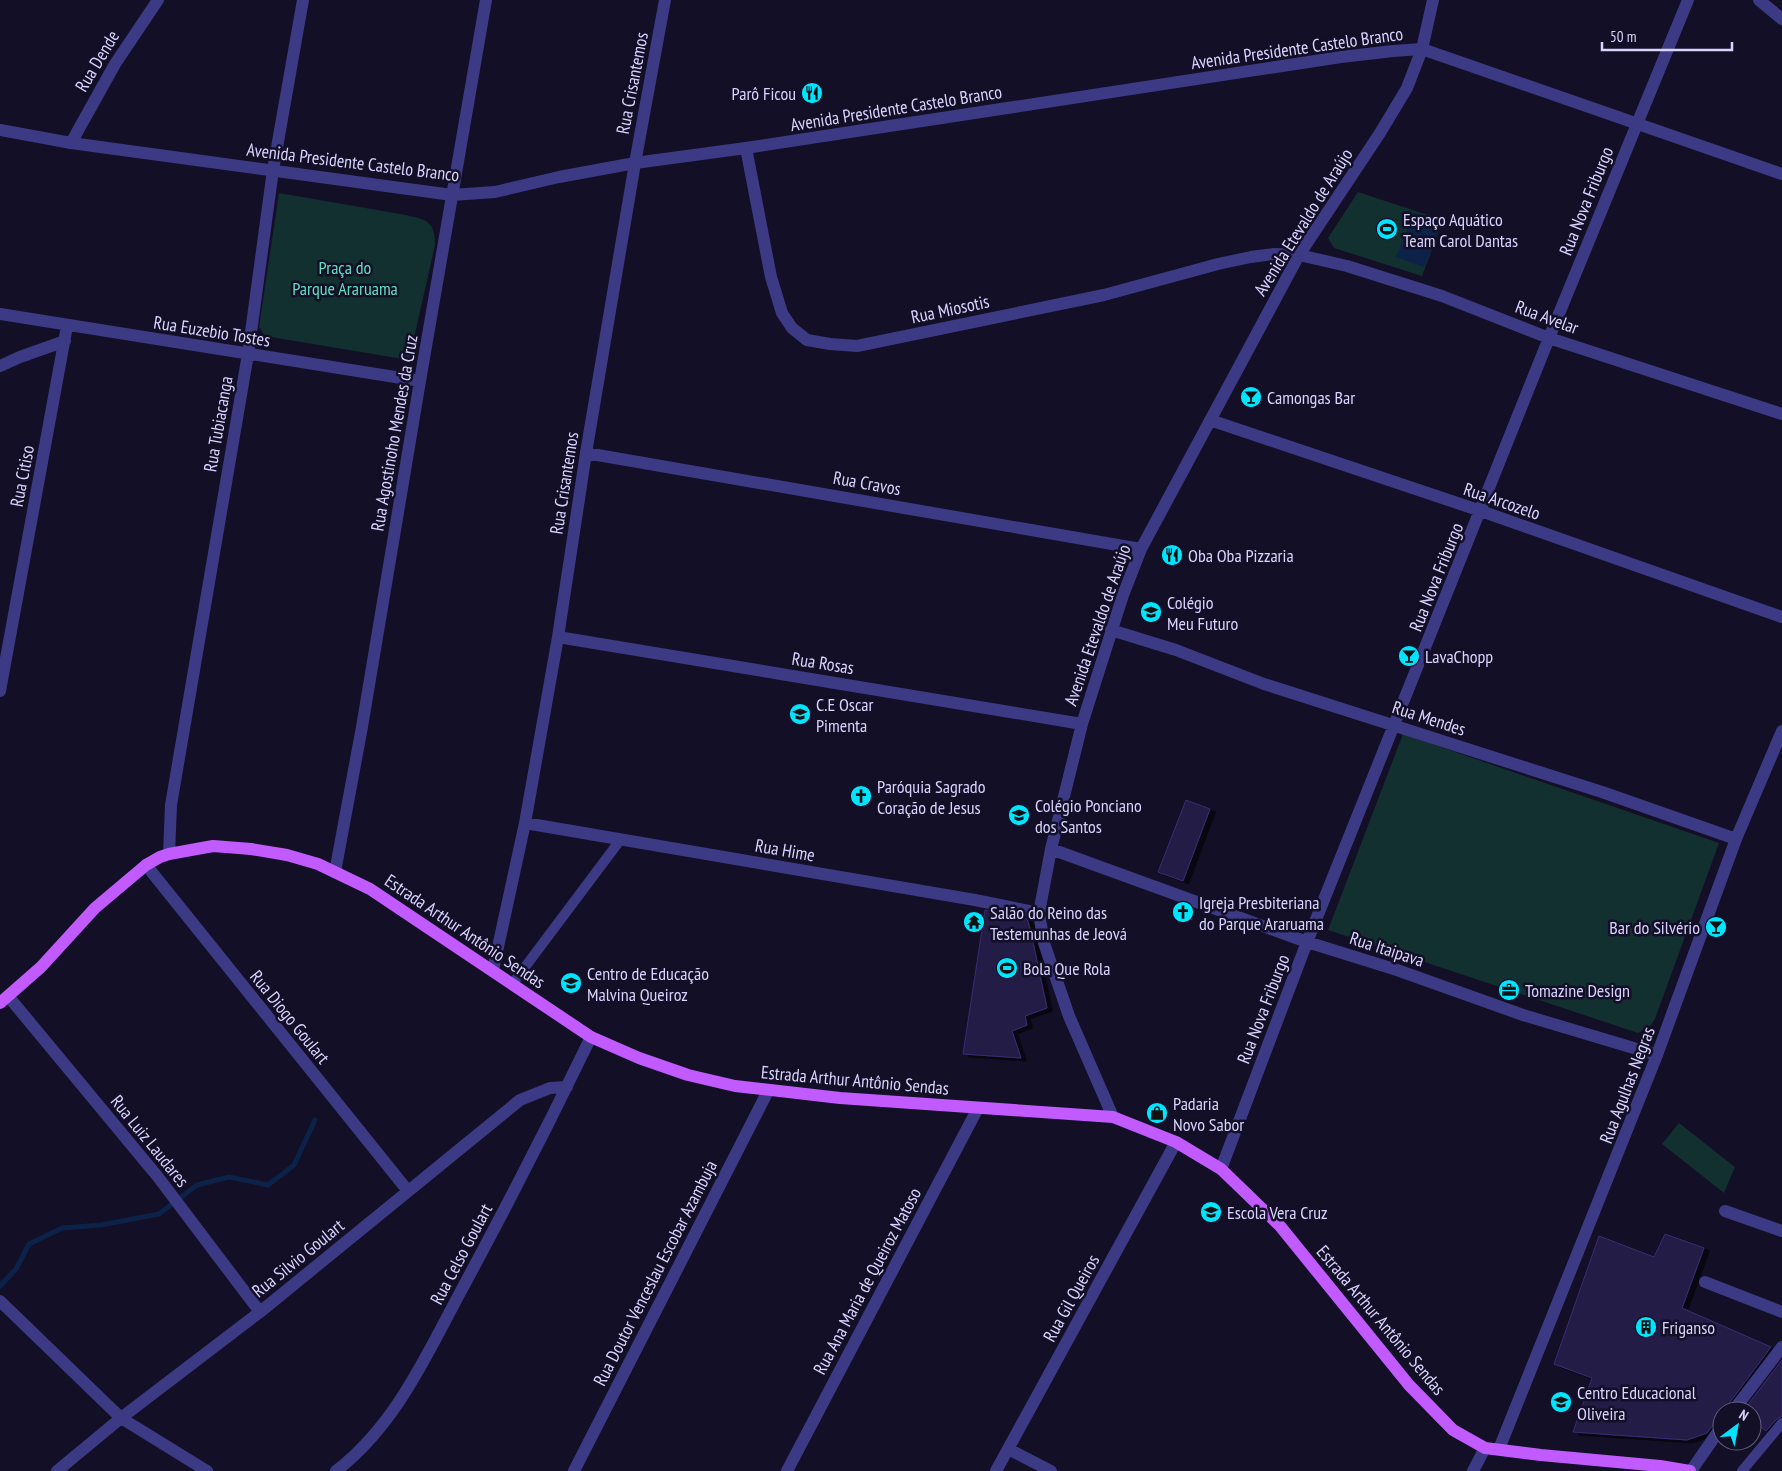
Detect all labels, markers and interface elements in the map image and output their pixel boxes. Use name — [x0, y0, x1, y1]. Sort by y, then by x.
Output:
scale bar — [1602, 20, 1732, 52]
street label: Avenida Presidente Castelo Branco — [1190, 22, 1405, 74]
street label: Rua Dende — [70, 26, 124, 96]
text: 50 m — [1610, 27, 1636, 46]
street label: Rua Crisantemos — [611, 30, 653, 136]
street label: Avenida Presidente Castelo Branco — [789, 80, 1004, 136]
restaurant icon: Parô Ficou — [800, 81, 824, 105]
place label: Parô Ficou — [732, 82, 796, 105]
street label: Avenida Presidente Castelo Branco — [245, 138, 461, 186]
street label: Rua Nova Friburgo — [1554, 143, 1618, 259]
street label: Avenida Etevaldo de Araújo — [1248, 144, 1358, 300]
place label: Espaço Aquático Team Carol Dantas — [1403, 208, 1518, 252]
sports icon: Espaço Aquático Team Carol Dantas — [1375, 217, 1399, 241]
park label: Praça do Parque Araruama — [292, 256, 398, 300]
street label: Rua Miosotis — [909, 289, 991, 329]
street label: Rua Avelar — [1512, 295, 1582, 339]
street label: Rua Euzebio Tostes — [152, 310, 272, 352]
street label: Rua Agostinoho Mendes da Cruz — [365, 333, 423, 533]
street label: Rua Tubiacanga — [198, 374, 238, 474]
bar icon: Camongas Bar — [1239, 385, 1263, 409]
place label: Camongas Bar — [1267, 386, 1355, 409]
street label: Rua Crisantemos — [545, 430, 583, 536]
street label: Rua Citiso — [5, 443, 39, 509]
street label: Rua Cravos — [831, 466, 903, 500]
street label: Rua Arcozelo — [1461, 477, 1544, 525]
street label: Rua Nova Friburgo — [1404, 519, 1468, 635]
street label: Avenida Etevaldo de Araújo — [1059, 541, 1135, 709]
restaurant icon: Oba Oba Pizzaria — [1160, 543, 1184, 567]
place label: Oba Oba Pizzaria — [1188, 544, 1294, 567]
place label: Colégio Meu Futuro — [1167, 591, 1238, 635]
school or university icon: Colégio Meu Futuro — [1139, 600, 1163, 624]
bar icon: LavaChopp — [1397, 644, 1421, 668]
place label: LavaChopp — [1425, 645, 1493, 668]
street label: Rua Rosas — [790, 647, 856, 679]
place label: C.E Oscar Pimenta — [816, 693, 874, 737]
street label: Rua Mendes — [1389, 695, 1469, 741]
school or university icon: C.E Oscar Pimenta — [788, 702, 812, 726]
place label: Paróquia Sagrado Coração de Jesus — [877, 775, 986, 819]
church icon: Paróquia Sagrado Coração de Jesus — [849, 784, 873, 808]
place label: Colégio Ponciano dos Santos — [1035, 794, 1142, 838]
school or university icon: Colégio Ponciano dos Santos — [1007, 803, 1031, 827]
street label: Rua Hime — [753, 833, 817, 867]
street label: Estrada Arthur Antônio Sendas — [380, 869, 550, 993]
place label: Igreja Presbiteriana do Parque Araruama — [1199, 891, 1324, 935]
church icon: Igreja Presbiteriana do Parque Araruama — [1171, 900, 1195, 924]
place label: Salão do Reino das Testemunhas de Jeová — [990, 901, 1127, 945]
temple icon: Salão do Reino das Testemunhas de Jeová — [962, 910, 986, 934]
bar icon: Bar do Silvério — [1704, 915, 1728, 939]
place label: Bar do Silvério — [1609, 916, 1700, 939]
street label: Rua Itaipava — [1347, 926, 1427, 972]
street label: Rua Nova Friburgo — [1232, 951, 1294, 1067]
sports icon: Bola Que Rola — [995, 956, 1019, 980]
place label: Bola Que Rola — [1023, 957, 1111, 980]
place label: Centro de Educação Malvina Queiroz — [587, 962, 709, 1006]
street label: Rua Diogo Goulart — [245, 965, 335, 1069]
school or university icon: Centro de Educação Malvina Queiroz — [559, 971, 583, 995]
office icon: Tomazine Design — [1497, 978, 1521, 1002]
place label: Tomazine Design — [1525, 979, 1630, 1002]
street label: Rua Agulhas Negras — [1594, 1023, 1660, 1147]
street label: Estrada Arthur Antônio Sendas — [760, 1060, 950, 1100]
street label: Rua Luiz Laudares — [106, 1090, 194, 1192]
place label: Padaria Novo Sabor — [1173, 1092, 1244, 1136]
shop icon: Padaria Novo Sabor — [1145, 1101, 1169, 1125]
street label: Rua Doutor Venceslau Escobar Azambuja — [588, 1156, 722, 1390]
street label: Rua Ana Maria de Queiroz Matoso — [808, 1183, 926, 1378]
street label: Rua Celso Goulart — [425, 1200, 497, 1308]
school or university icon: Escola Vera Cruz — [1199, 1200, 1223, 1224]
place label: Escola Vera Cruz — [1227, 1201, 1328, 1224]
street label: Rua Silvio Goulart — [247, 1214, 349, 1302]
street label: Estrada Arthur Antônio Sendas — [1312, 1240, 1450, 1400]
street label: Rua Gil Queiros — [1038, 1250, 1104, 1346]
building icon: Friganso — [1634, 1315, 1658, 1339]
place label: Friganso — [1662, 1316, 1715, 1339]
place label: Centro Educacional Oliveira — [1577, 1381, 1697, 1425]
school or university icon: Centro Educacional Oliveira — [1549, 1390, 1573, 1414]
north arrow — [1712, 1401, 1762, 1451]
text: N — [1736, 1405, 1752, 1425]

